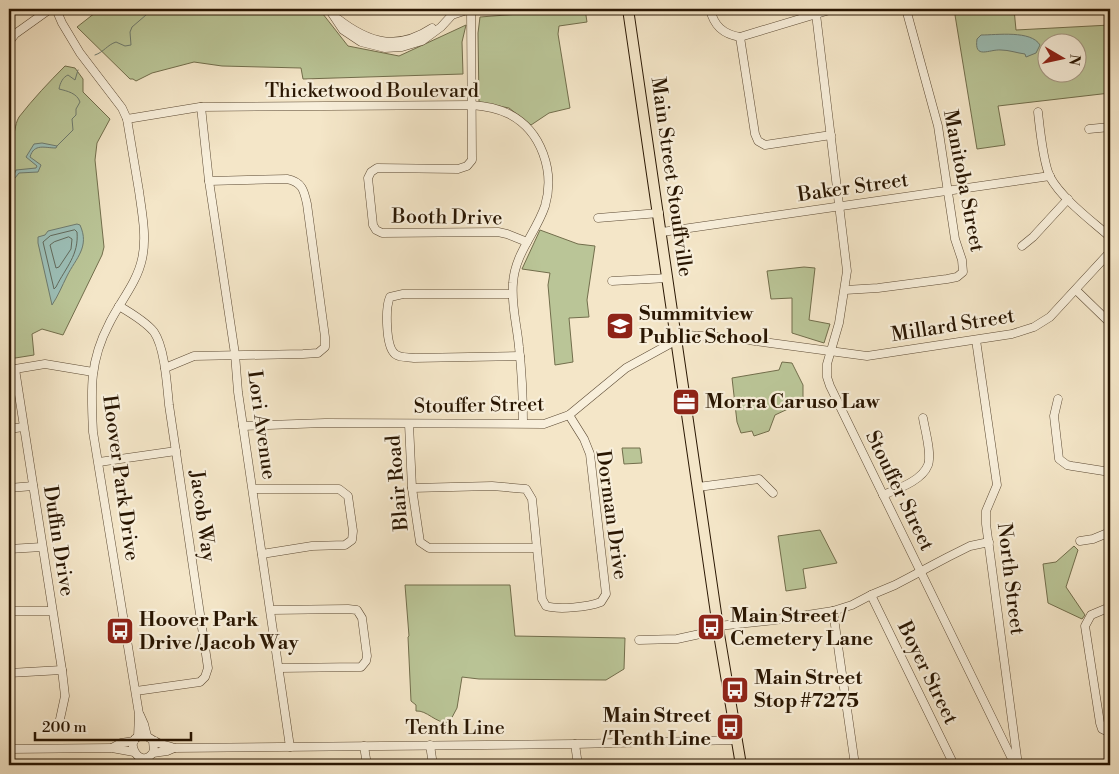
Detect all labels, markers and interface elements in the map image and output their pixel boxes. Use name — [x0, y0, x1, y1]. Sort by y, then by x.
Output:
north arrow — [1036, 32, 1086, 82]
text: N — [1064, 53, 1084, 67]
street label: Main Street Stouffville — [645, 76, 697, 278]
street label: Thicketwood Boulevard — [265, 79, 480, 104]
street label: Manitoba Street — [937, 108, 989, 254]
street label: Baker Street — [795, 168, 910, 208]
street label: Booth Drive — [390, 205, 503, 231]
place label: Summitview Public School — [639, 302, 769, 350]
street label: Millard Street — [890, 304, 1016, 348]
school or university icon: Summitview Public School — [605, 311, 635, 341]
street label: Lori Avenue — [241, 369, 281, 481]
office icon: Morra Caruso Law — [671, 387, 701, 417]
place label: Morra Caruso Law — [705, 390, 881, 415]
street label: Stouffer Street — [413, 392, 545, 420]
street label: Hoover Park Drive — [96, 393, 144, 563]
street label: Stouffer Street — [859, 427, 939, 555]
street label: Blair Road — [381, 434, 415, 533]
street label: Dorman Drive — [590, 449, 632, 581]
street label: Jacob Way — [183, 468, 221, 564]
street label: Duffin Drive — [37, 484, 79, 598]
street label: North Street — [991, 522, 1029, 636]
place label: Main Street / Cemetery Lane — [730, 604, 873, 652]
place label: Hoover Park Drive / Jacob Way — [139, 608, 299, 656]
bus stop icon: Main Street / Cemetery Lane — [696, 612, 726, 642]
bus stop icon: Hoover Park Drive / Jacob Way — [105, 616, 135, 646]
street label: Boyer Street — [891, 617, 963, 729]
place label: Main Street Stop #7275 — [754, 666, 863, 714]
bus stop icon: Main Street Stop #7275 — [720, 675, 750, 705]
place label: Main Street / Tenth Line — [601, 704, 712, 752]
scale bar — [35, 709, 191, 741]
bus stop icon: Main Street / Tenth Line — [715, 712, 745, 742]
street label: Tenth Line — [405, 716, 505, 741]
text: 200 m — [42, 718, 87, 737]

